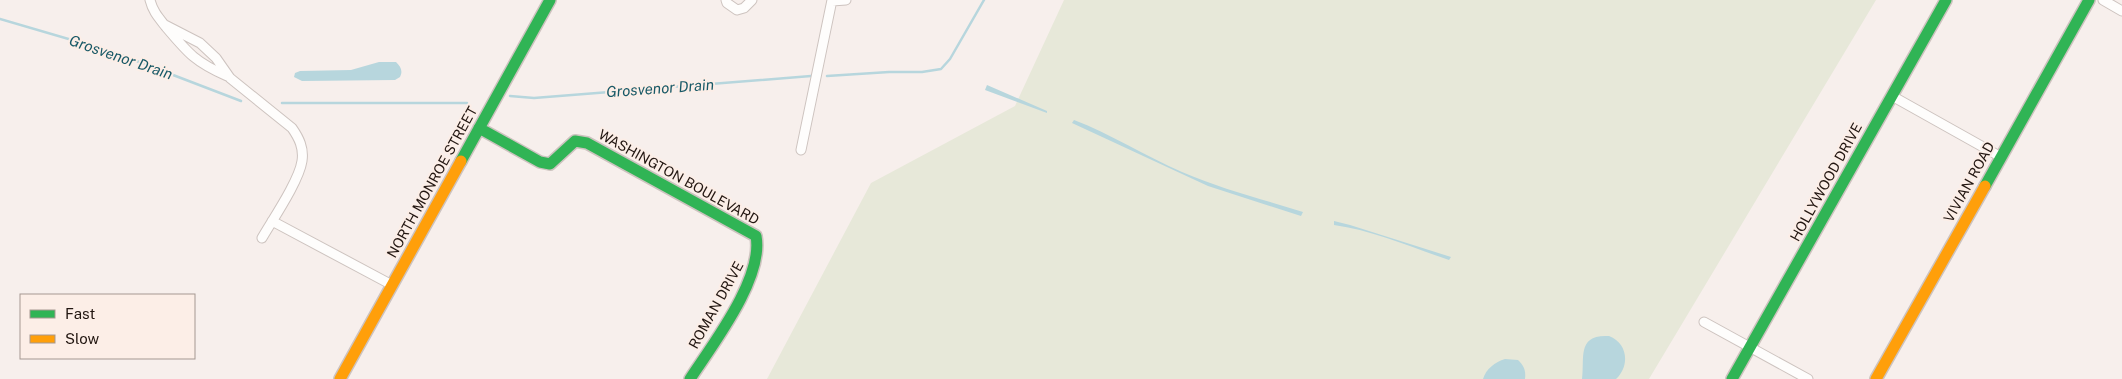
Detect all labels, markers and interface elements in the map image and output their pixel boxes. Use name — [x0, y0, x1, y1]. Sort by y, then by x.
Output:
water label: Grosvenor Drain — [67, 31, 175, 83]
water label: Grosvenor Drain — [605, 76, 715, 100]
street label: NORTH MONROE STREET — [384, 104, 480, 260]
street label: HOLLYWOOD DRIVE — [1787, 120, 1865, 244]
street label: WASHINGTON BOULEVARD — [596, 126, 762, 228]
street label: VIVIAN ROAD — [1940, 139, 1998, 225]
street label: ROMAN DRIVE — [685, 259, 747, 351]
legend — [20, 294, 195, 359]
text: Fast — [65, 305, 95, 322]
text: Slow — [65, 330, 100, 347]

